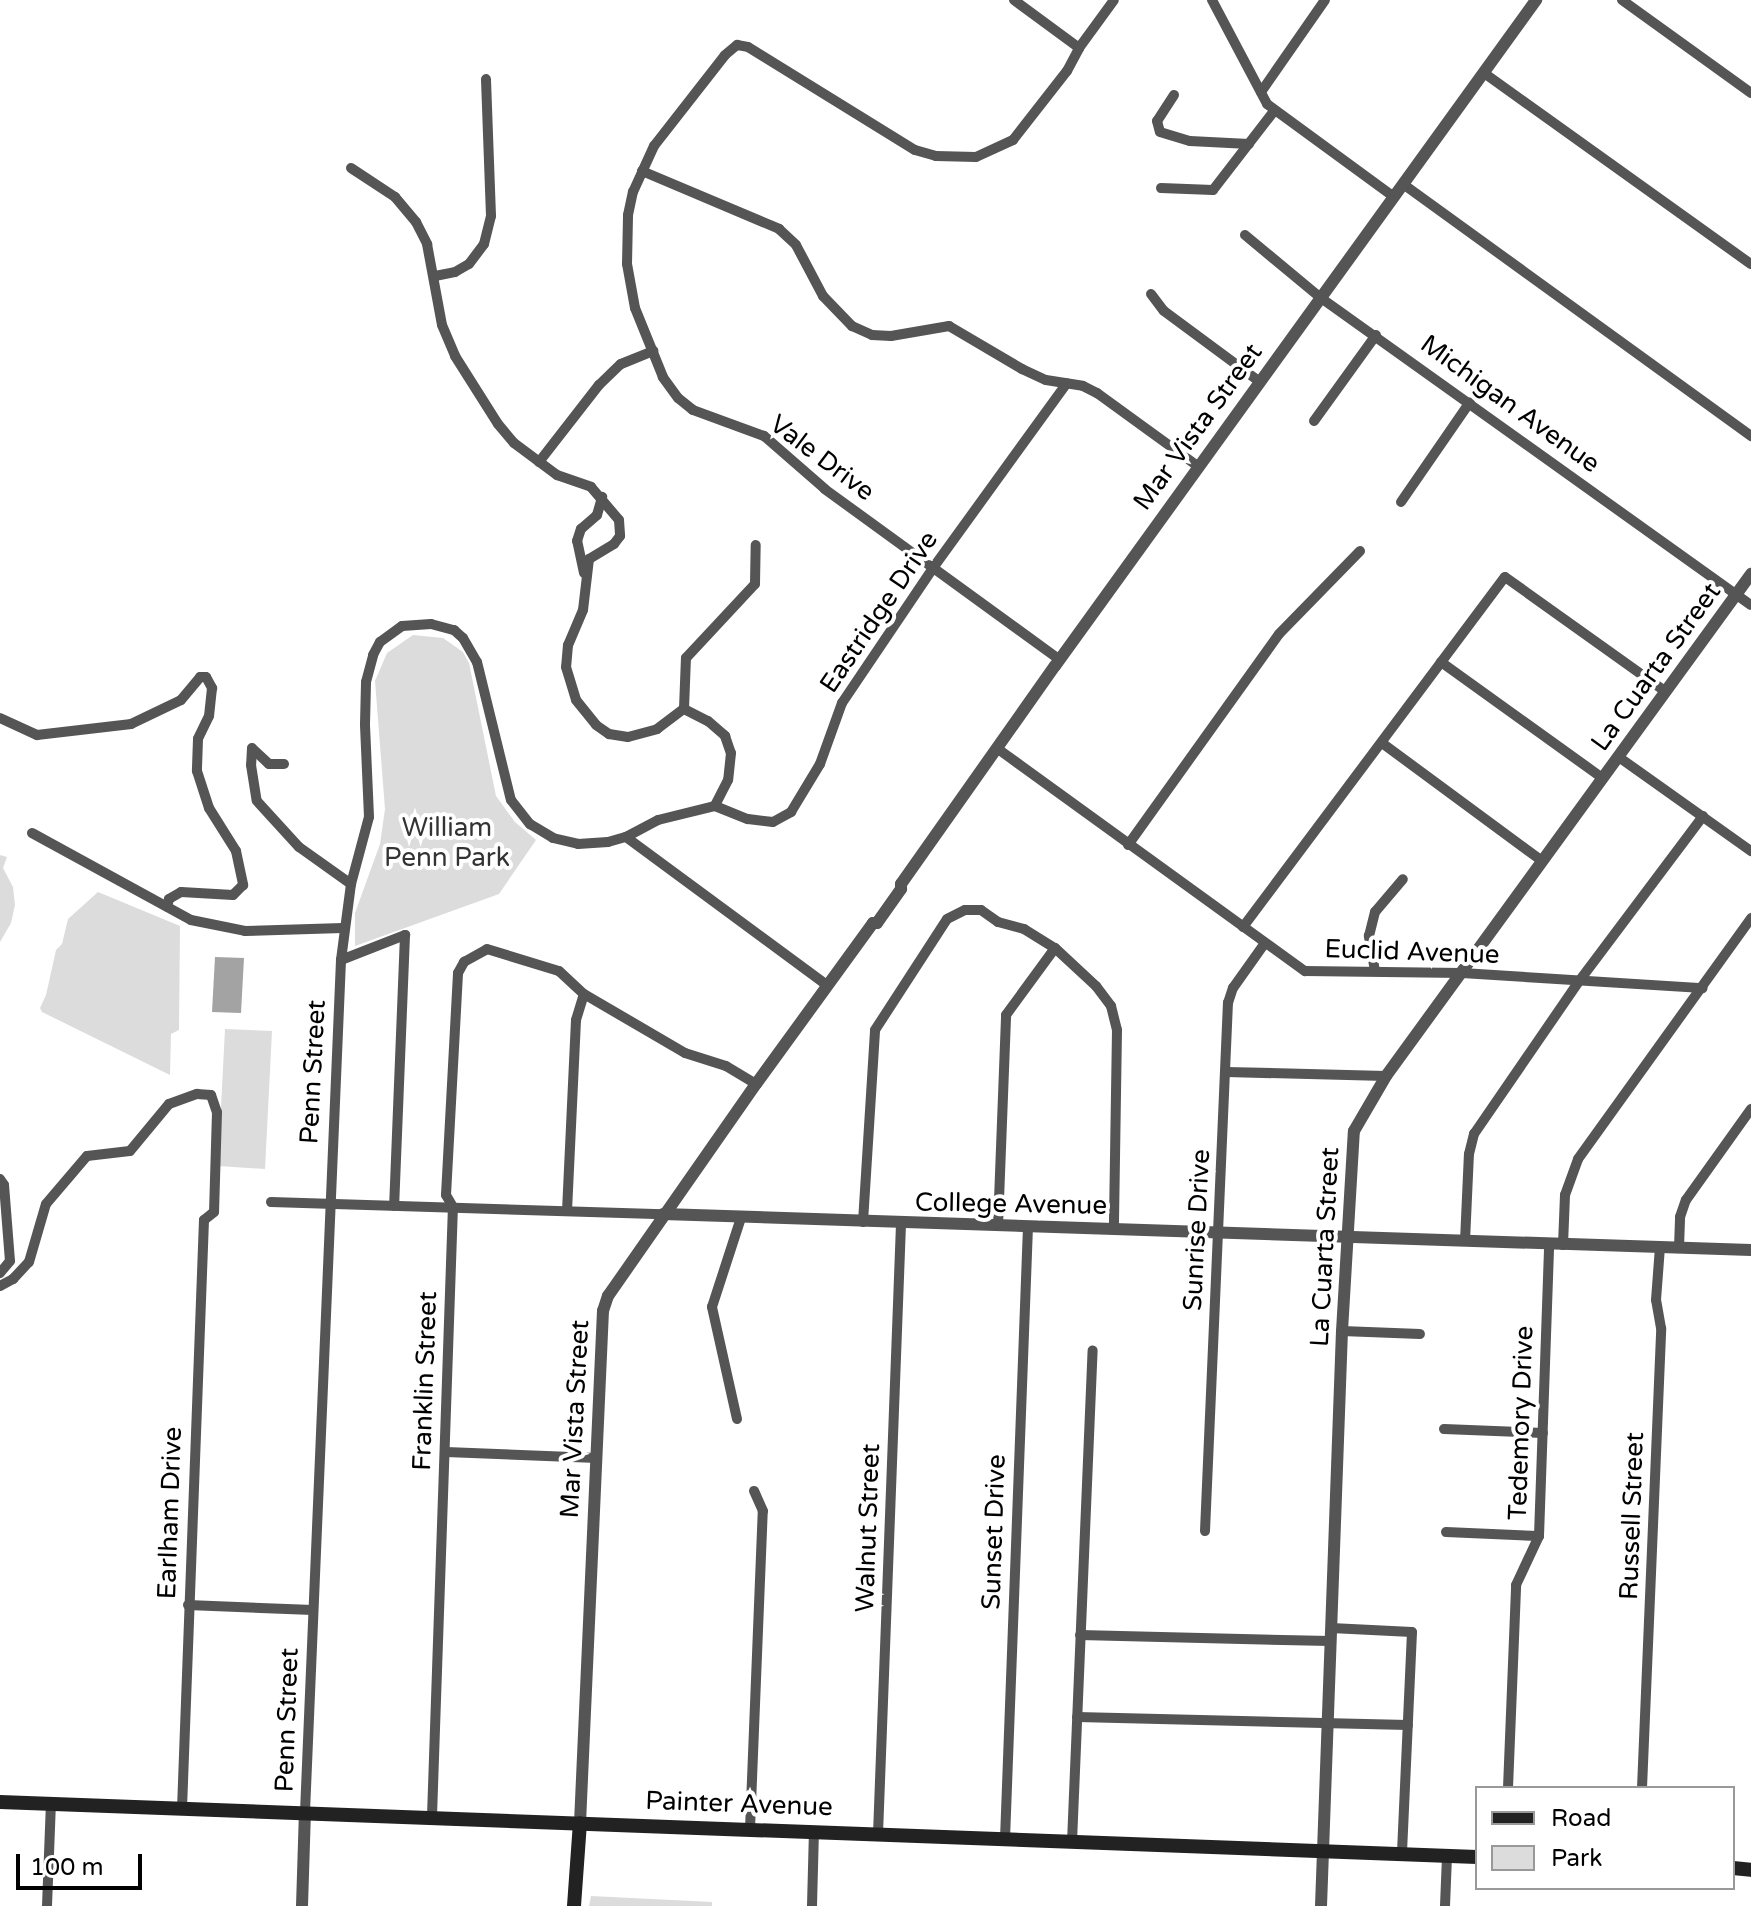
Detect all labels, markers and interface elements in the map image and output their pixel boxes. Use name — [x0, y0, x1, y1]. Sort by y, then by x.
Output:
street label: Michigan Avenue — [1414, 328, 1606, 480]
street label: Mar Vista Street — [1127, 337, 1269, 517]
street label: Vale Drive — [763, 408, 881, 508]
street label: Eastridge Drive — [813, 525, 945, 699]
street label: La Cuarta Street — [1585, 577, 1727, 757]
park label: William Penn Park — [384, 812, 510, 874]
street label: Euclid Avenue — [1324, 933, 1500, 971]
street label: Penn Street — [294, 999, 332, 1145]
street label: La Cuarta Street — [1304, 1146, 1346, 1348]
street label: Sunrise Drive — [1177, 1148, 1217, 1312]
street label: College Avenue — [915, 1187, 1107, 1221]
street label: Franklin Street — [406, 1291, 444, 1471]
street label: Mar Vista Street — [554, 1319, 596, 1519]
street label: Tedemory Drive — [1502, 1325, 1540, 1521]
street label: Earlham Drive — [151, 1426, 189, 1600]
street label: Russell Street — [1613, 1431, 1651, 1601]
street label: Walnut Street — [849, 1443, 887, 1613]
street label: Sunset Drive — [976, 1454, 1012, 1610]
street label: Penn Street — [269, 1647, 305, 1793]
street label: Painter Avenue — [645, 1785, 833, 1823]
legend — [1475, 1786, 1735, 1890]
text: Road — [1551, 1804, 1611, 1833]
scale bar — [20, 1838, 146, 1888]
text: Park — [1551, 1844, 1602, 1873]
text: 100 m — [30, 1853, 104, 1882]

